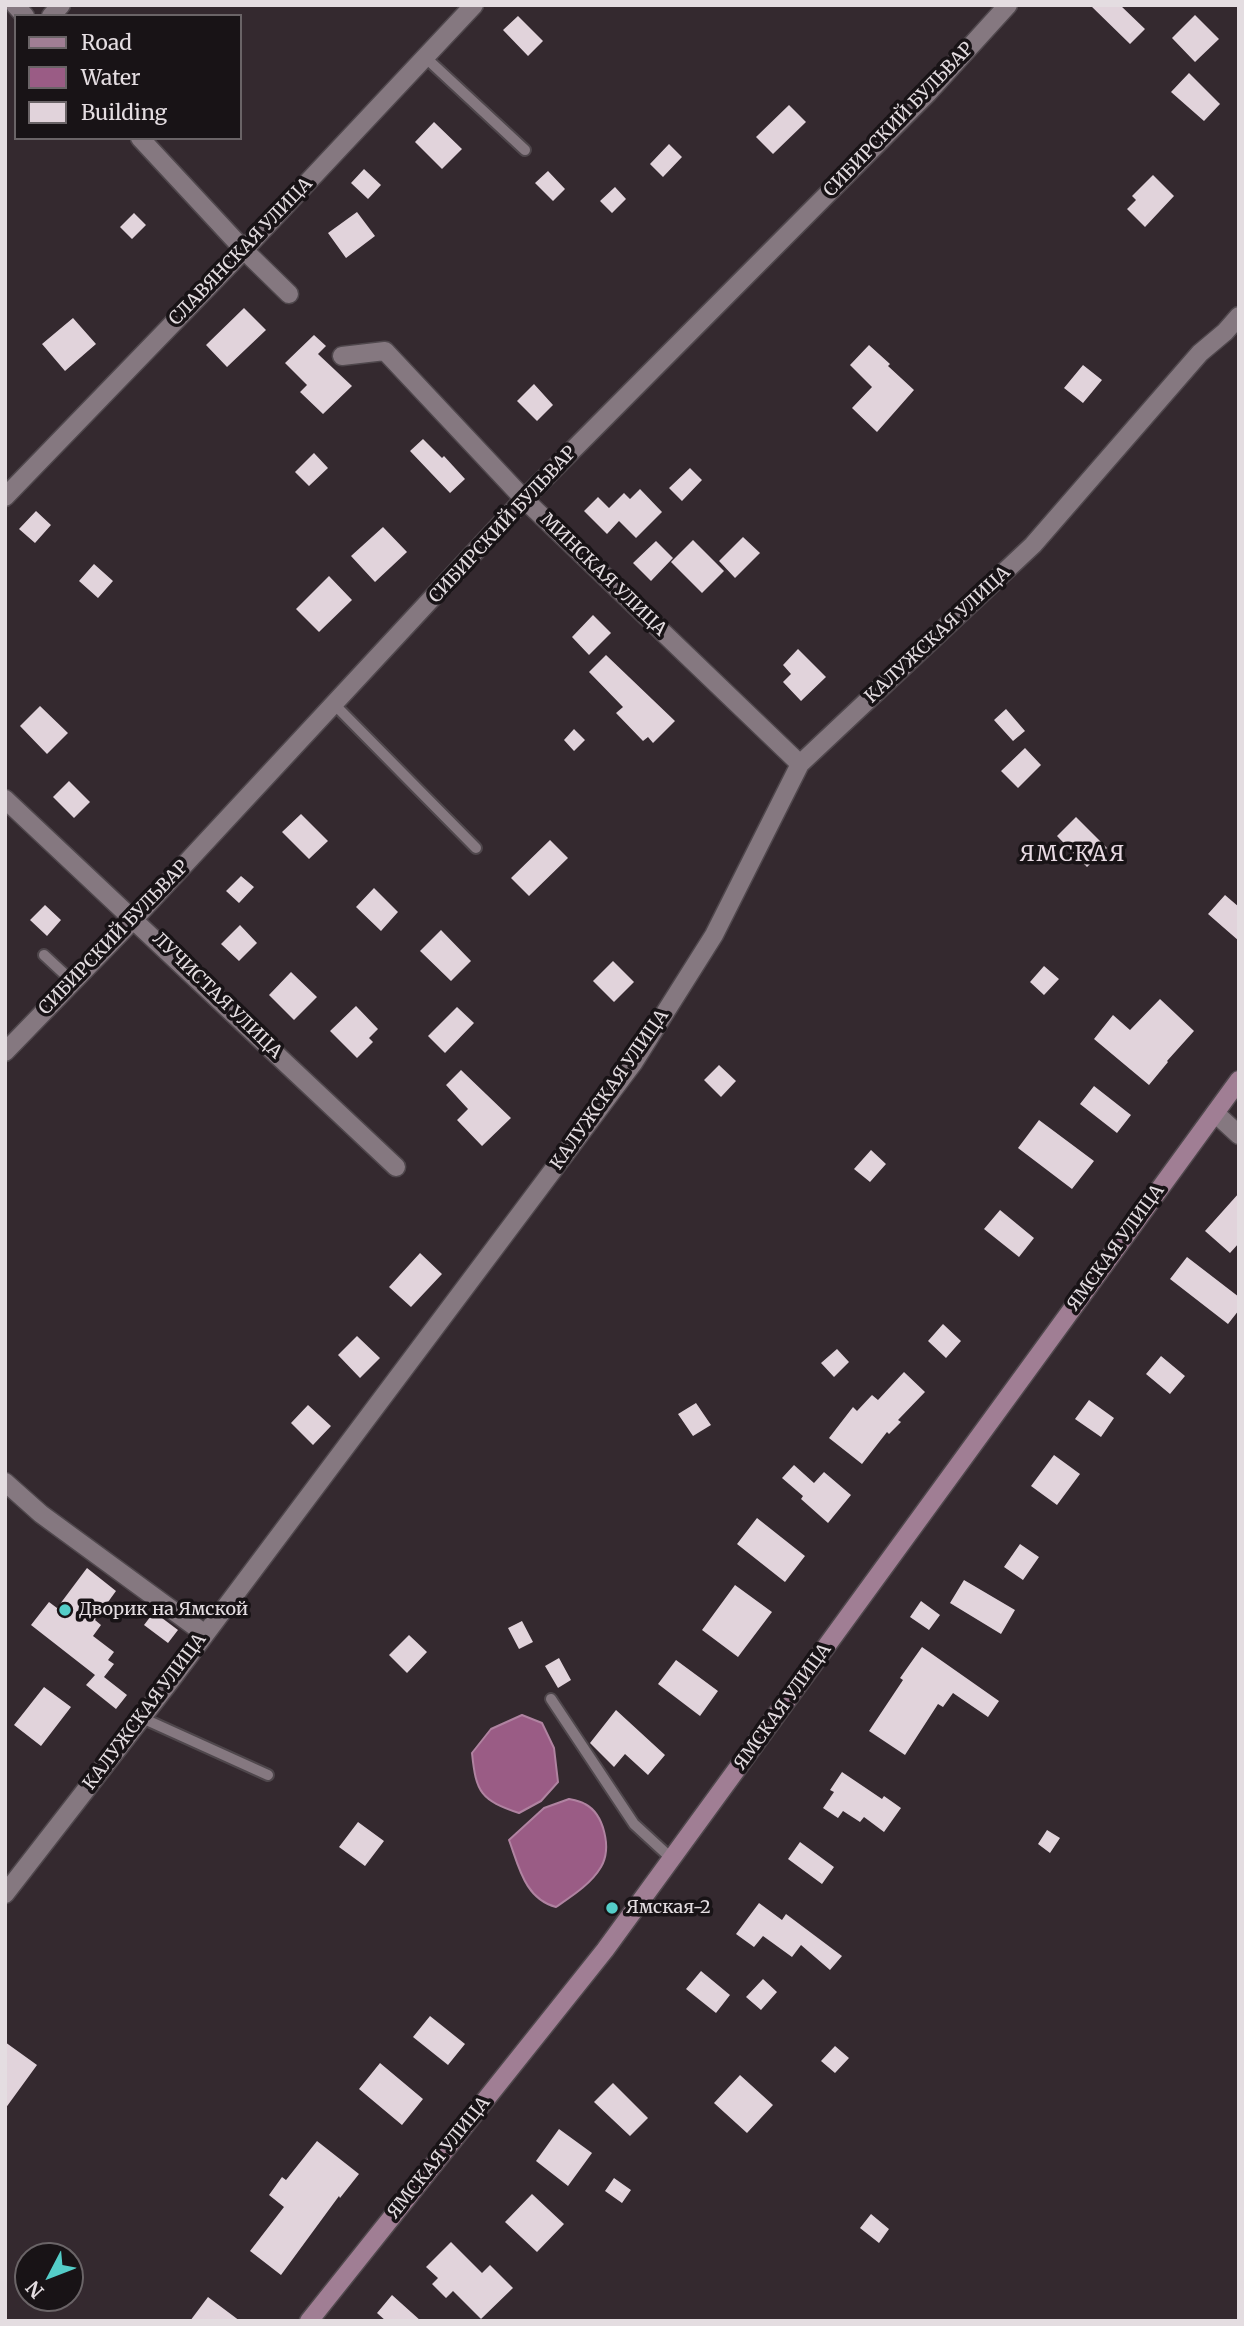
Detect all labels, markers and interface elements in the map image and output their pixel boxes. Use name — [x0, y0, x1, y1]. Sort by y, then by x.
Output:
legend — [14, 14, 242, 140]
text: Road — [81, 29, 132, 56]
street label: СИБИРСКИЙ БУЛЬВАР — [820, 38, 978, 202]
text: Water — [81, 64, 140, 91]
text: Building — [81, 99, 167, 126]
street label: СЛАВЯНСКАЯ УЛИЦА — [165, 174, 317, 330]
street label: СИБИРСКИЙ БУЛЬВАР — [425, 442, 581, 608]
street label: МИНСКАЯ УЛИЦА — [535, 509, 671, 641]
street label: КАЛУЖСКАЯ УЛИЦА — [861, 562, 1015, 708]
district label: ЯМСКАЯ — [1020, 842, 1126, 868]
street label: СИБИРСКИЙ БУЛЬВАР — [35, 856, 193, 1020]
street label: ЛУЧИСТАЯ УЛИЦА — [148, 929, 286, 1063]
street label: КАЛУЖСКАЯ УЛИЦА — [547, 1006, 673, 1174]
street label: ЯМСКАЯ УЛИЦА — [1063, 1181, 1169, 1315]
place label: Дворик на Ямской — [79, 1599, 248, 1621]
marker: Дворик на Ямской — [57, 1602, 73, 1618]
street label: КАЛУЖСКАЯ УЛИЦА — [79, 1629, 211, 1795]
street label: ЯМСКАЯ УЛИЦА — [730, 1640, 836, 1774]
place label: Ямская-2 — [626, 1897, 711, 1919]
marker: Ямская-2 — [604, 1900, 620, 1916]
street label: ЯМСКАЯ УЛИЦА — [383, 2093, 495, 2223]
north arrow — [14, 2242, 84, 2312]
text: N — [21, 2276, 49, 2303]

